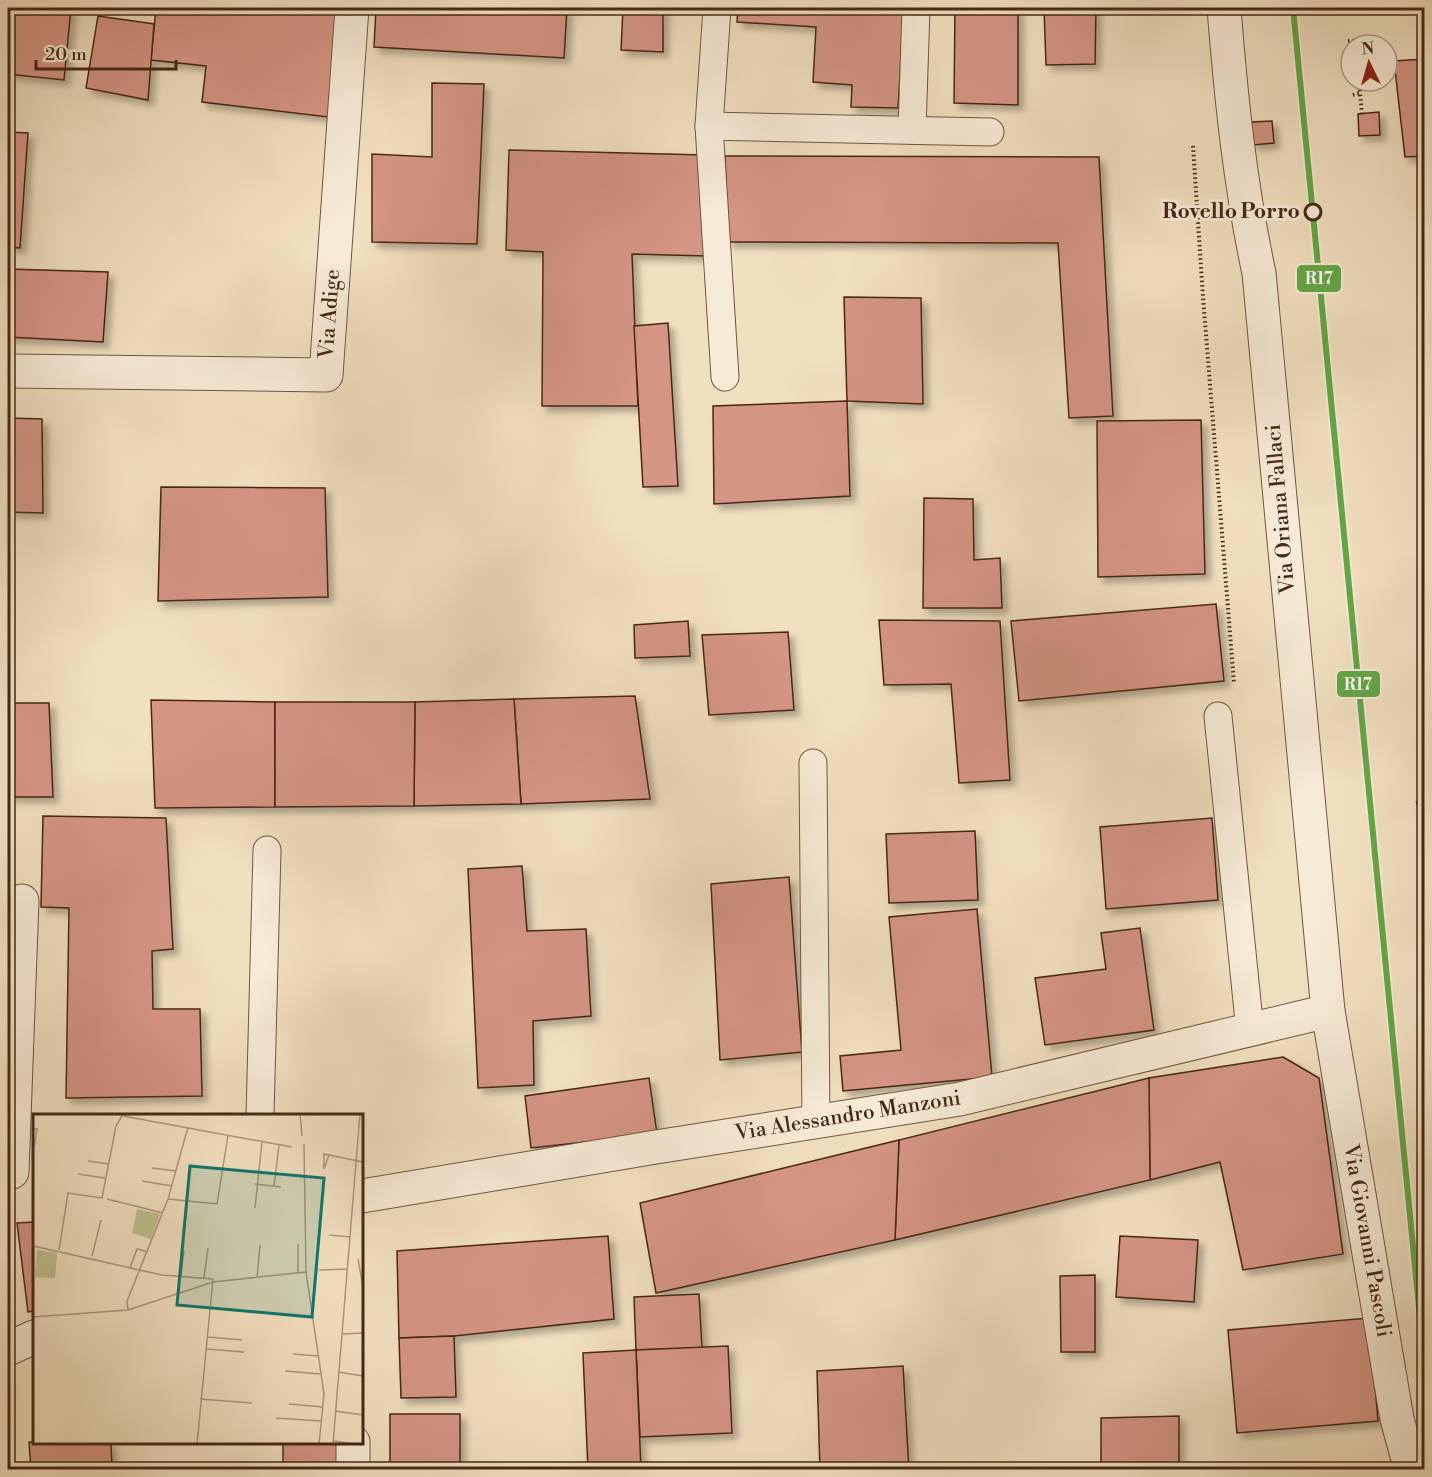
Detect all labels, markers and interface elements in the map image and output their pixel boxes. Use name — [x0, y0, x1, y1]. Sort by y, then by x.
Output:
scale bar — [36, 33, 176, 71]
north arrow — [1339, 33, 1399, 93]
text: N — [1361, 39, 1375, 60]
text: 20 m — [45, 43, 87, 66]
place label: Rovello Porro — [1162, 199, 1300, 225]
marker: Rovello Porro — [1304, 203, 1322, 221]
line badge: R17 — [1296, 264, 1342, 293]
street label: Via Adige — [314, 268, 346, 361]
text: R17 — [1305, 269, 1334, 289]
street label: Via Oriana Fallaci — [1261, 423, 1301, 596]
line badge: R17 — [1336, 670, 1381, 698]
text: R17 — [1344, 675, 1373, 695]
street label: Via Alessandro Manzoni — [732, 1085, 963, 1147]
inset map — [33, 1114, 363, 1444]
street label: Via Giovanni Pascoli — [1337, 1142, 1397, 1340]

